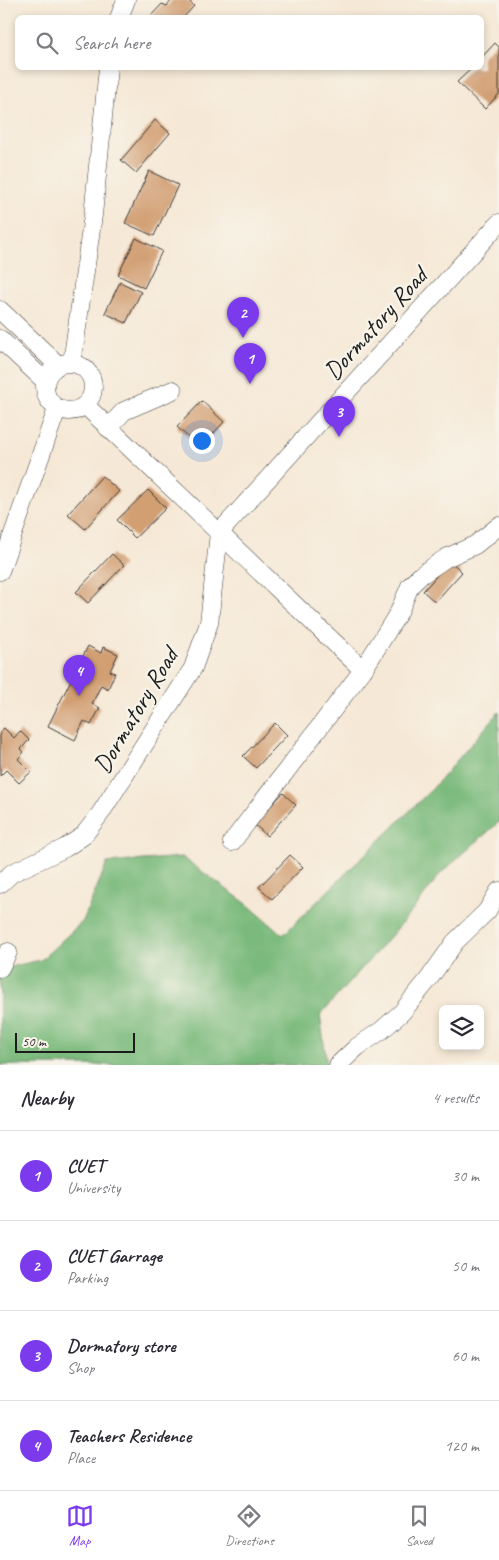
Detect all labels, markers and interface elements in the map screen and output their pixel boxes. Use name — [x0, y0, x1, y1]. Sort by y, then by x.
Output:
search box — [15, 15, 484, 70]
icon: search — [33, 29, 61, 57]
text: Search here — [73, 31, 150, 55]
street label: Dormatory Road — [317, 258, 437, 387]
pin: 2 — [227, 297, 259, 338]
pin: 1 — [234, 343, 266, 384]
pin: 3 — [323, 396, 355, 437]
your location — [189, 428, 215, 454]
street label: Dormatory Road — [86, 639, 187, 779]
pin: 4 — [63, 655, 95, 696]
map controls — [439, 1005, 484, 1050]
button: layers — [439, 1005, 484, 1050]
scale bar — [15, 1030, 135, 1053]
text: 50 m — [22, 1033, 46, 1050]
text: Nearby — [20, 1085, 73, 1111]
text: 4 results — [432, 1088, 479, 1108]
text: CUET — [67, 1154, 104, 1178]
text: 1 — [32, 1166, 40, 1186]
text: 30 m — [452, 1166, 479, 1186]
text: University — [67, 1178, 120, 1198]
text: CUET Garrage — [67, 1244, 162, 1268]
text: 2 — [32, 1256, 40, 1276]
text: 50 m — [452, 1256, 479, 1276]
text: Parking — [67, 1268, 108, 1288]
text: Dormatory store — [67, 1334, 176, 1358]
text: 3 — [32, 1346, 40, 1366]
text: 60 m — [452, 1346, 479, 1366]
text: Shop — [67, 1358, 94, 1378]
text: Teachers Residence — [67, 1424, 191, 1448]
text: 4 — [32, 1436, 40, 1456]
text: 120 m — [445, 1436, 479, 1456]
text: Place — [67, 1448, 95, 1468]
tab: Map — [66, 1502, 94, 1549]
tab: Directions — [225, 1502, 274, 1549]
tab: Saved — [405, 1502, 433, 1549]

